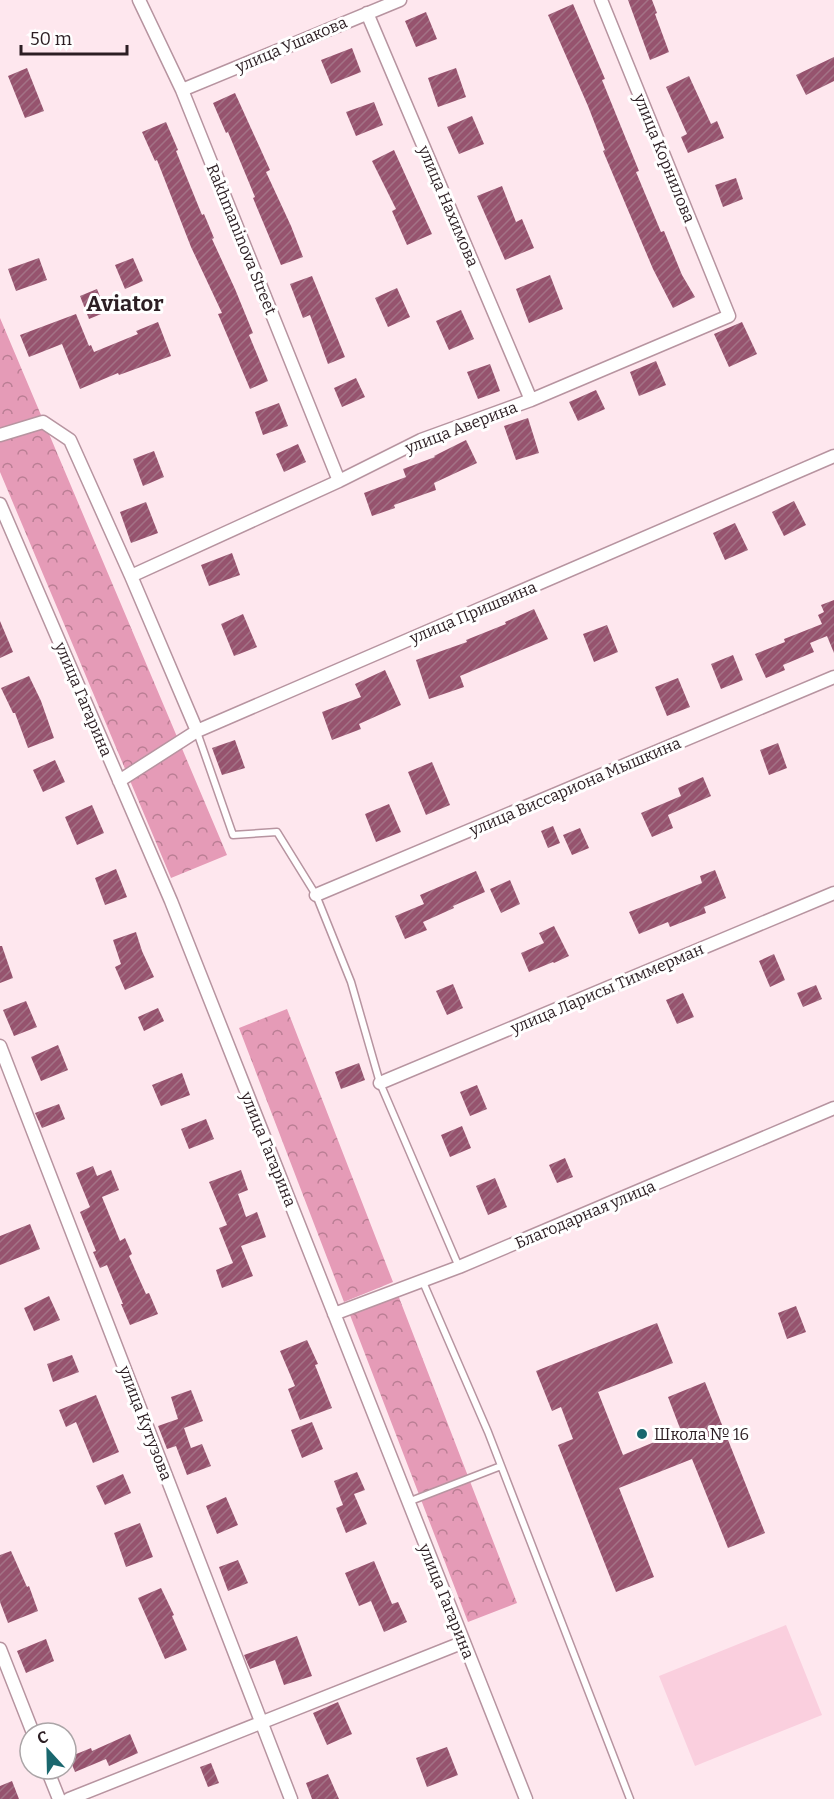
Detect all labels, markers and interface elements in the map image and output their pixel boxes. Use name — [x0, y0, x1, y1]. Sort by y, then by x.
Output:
street label: улица Ушакова — [232, 12, 350, 77]
scale bar — [21, 18, 128, 56]
text: 50 m — [30, 28, 72, 50]
street label: улица Корнилова — [630, 90, 699, 226]
street label: улица Нахимова — [414, 142, 483, 270]
street label: Rakhmaninova Street — [203, 161, 281, 318]
district label: Aviator — [86, 290, 164, 317]
street label: улица Аверина — [401, 397, 520, 458]
street label: улица Пришвина — [406, 577, 540, 648]
street label: улица Гагарина — [50, 638, 116, 759]
street label: улица Виссариона Мышкина — [466, 733, 684, 840]
street label: улица Ларисы Тиммерман — [507, 939, 706, 1038]
street label: улица Гагарина — [236, 1088, 300, 1210]
street label: Благодарная улица — [512, 1176, 658, 1253]
street label: улица Кутузова — [115, 1362, 176, 1483]
place label: Школа № 16 — [654, 1425, 749, 1444]
marker: Школа № 16 — [635, 1427, 649, 1441]
street label: улица Гагарина — [414, 1540, 478, 1662]
north arrow — [18, 1721, 78, 1781]
text: С — [34, 1727, 51, 1748]

